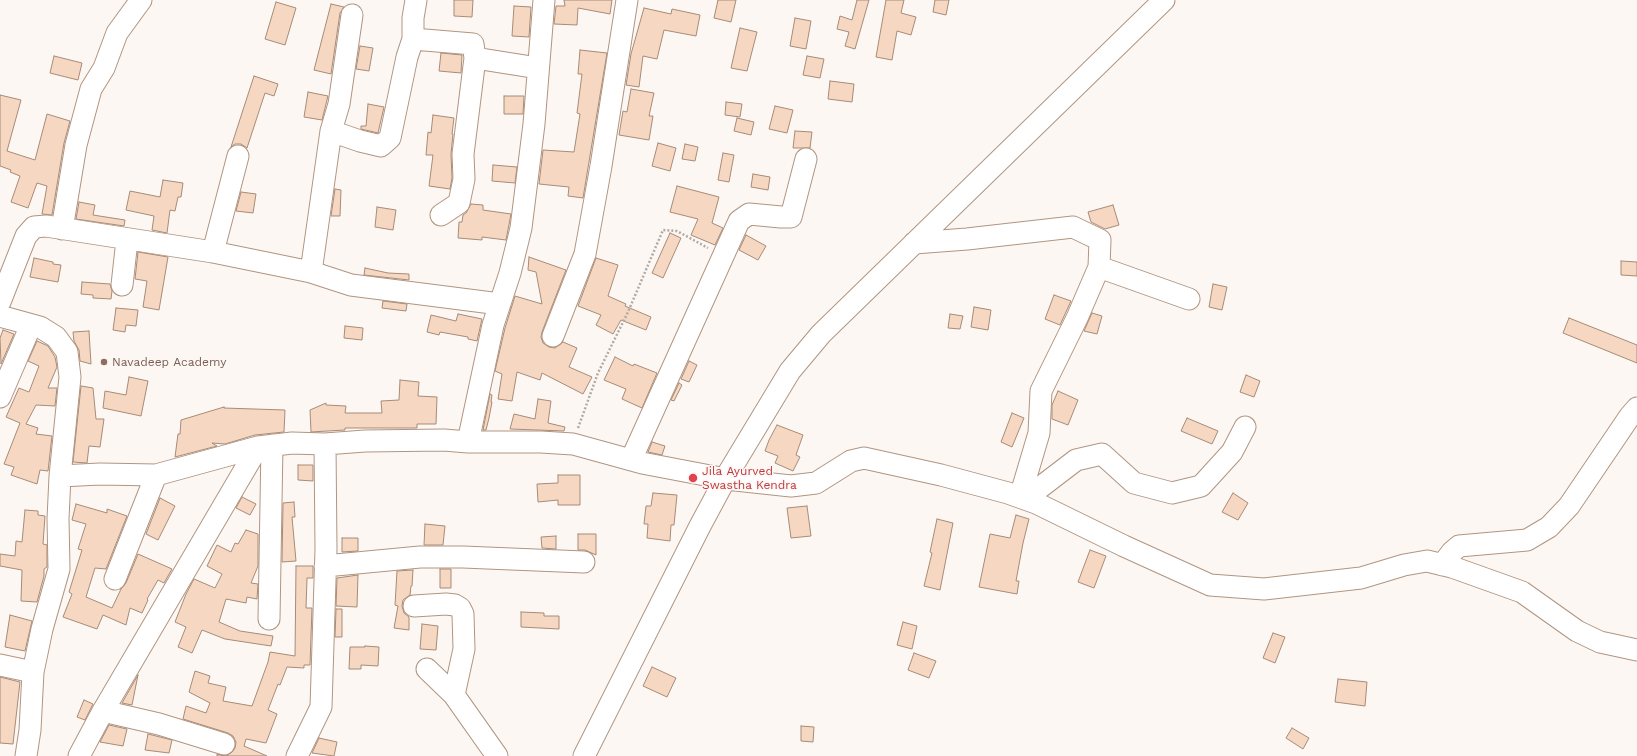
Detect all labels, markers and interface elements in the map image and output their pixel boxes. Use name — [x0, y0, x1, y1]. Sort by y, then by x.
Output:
place label: Navadeep Academy — [112, 355, 226, 369]
marker: Navadeep Academy — [99, 357, 109, 367]
place label: Jila Ayurved Swastha Kendra — [702, 464, 797, 492]
marker: Jila Ayurved Swastha Kendra — [687, 472, 699, 484]

